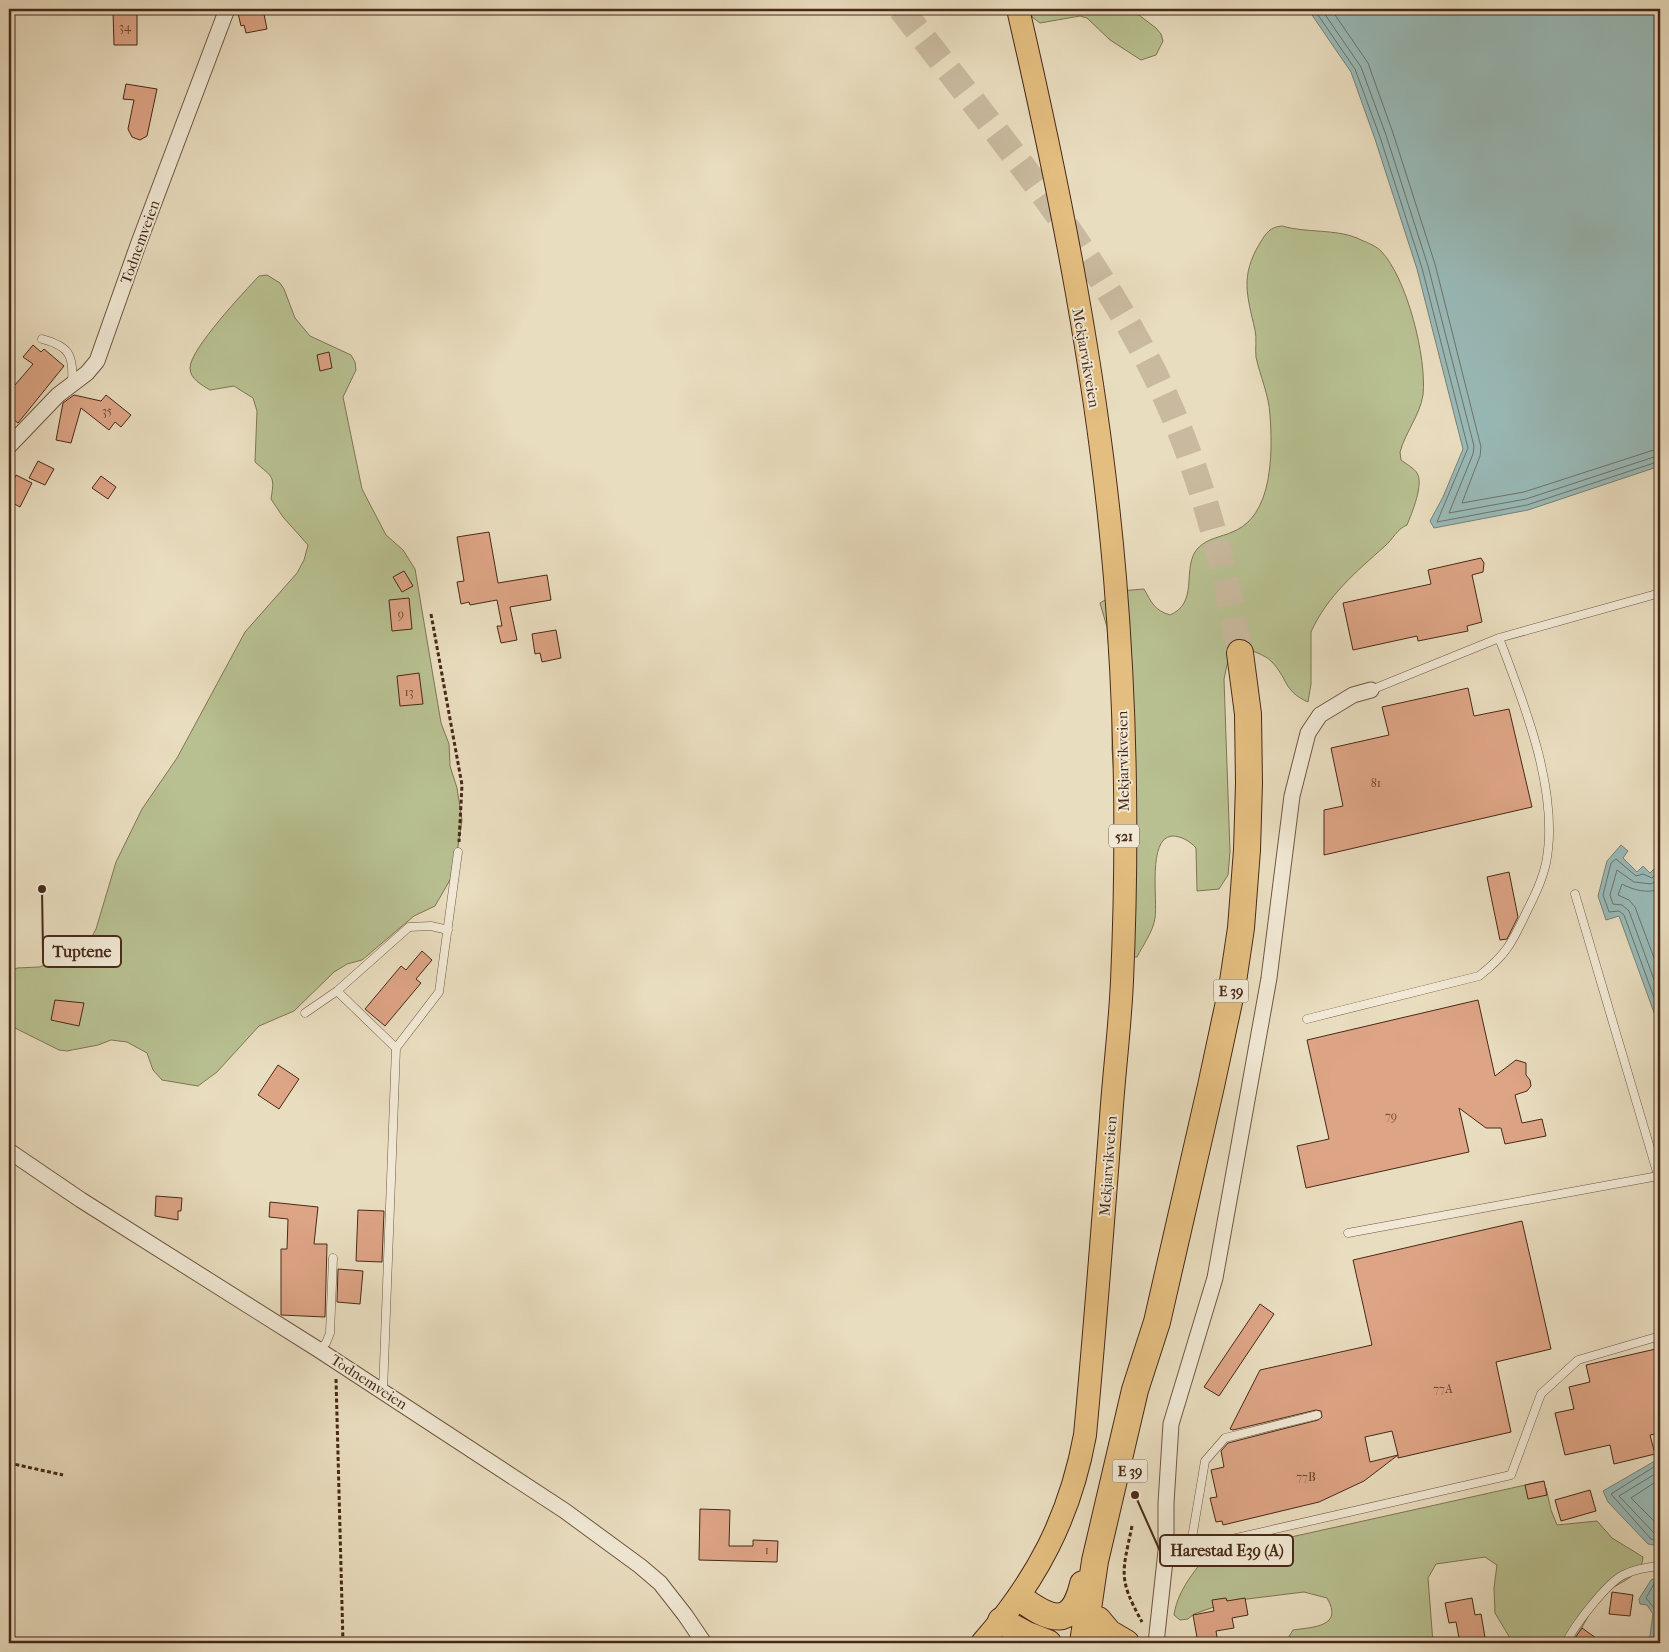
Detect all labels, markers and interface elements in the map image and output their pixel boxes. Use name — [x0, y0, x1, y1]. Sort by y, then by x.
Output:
house number: 34 — [119, 20, 132, 34]
street label: Todnemveien — [117, 197, 164, 286]
street label: Mekjarvikveien — [1068, 307, 1104, 409]
house number: 35 — [102, 404, 112, 418]
house number: 9 — [398, 607, 404, 621]
house number: 13 — [404, 685, 414, 699]
street label: Mekjarvikveien — [1113, 710, 1133, 811]
house number: 81 — [1371, 776, 1381, 790]
road number: 521 — [1109, 824, 1139, 848]
callout: Tuptene — [43, 936, 121, 967]
text: Tuptene — [52, 942, 112, 962]
road number: E 39 — [1214, 979, 1248, 1002]
house number: 79 — [1385, 1109, 1397, 1123]
street label: Mekjarvikveien — [1096, 1115, 1121, 1217]
street label: Todnemveien — [327, 1351, 411, 1414]
house number: 77A — [1433, 1382, 1453, 1396]
road number: E 39 — [1112, 1460, 1148, 1482]
house number: 77B — [1296, 1470, 1316, 1484]
callout: Harestad E39 (A) — [1160, 1535, 1293, 1566]
text: Harestad E39 (A) — [1170, 1541, 1284, 1561]
house number: 1 — [765, 1543, 769, 1557]

